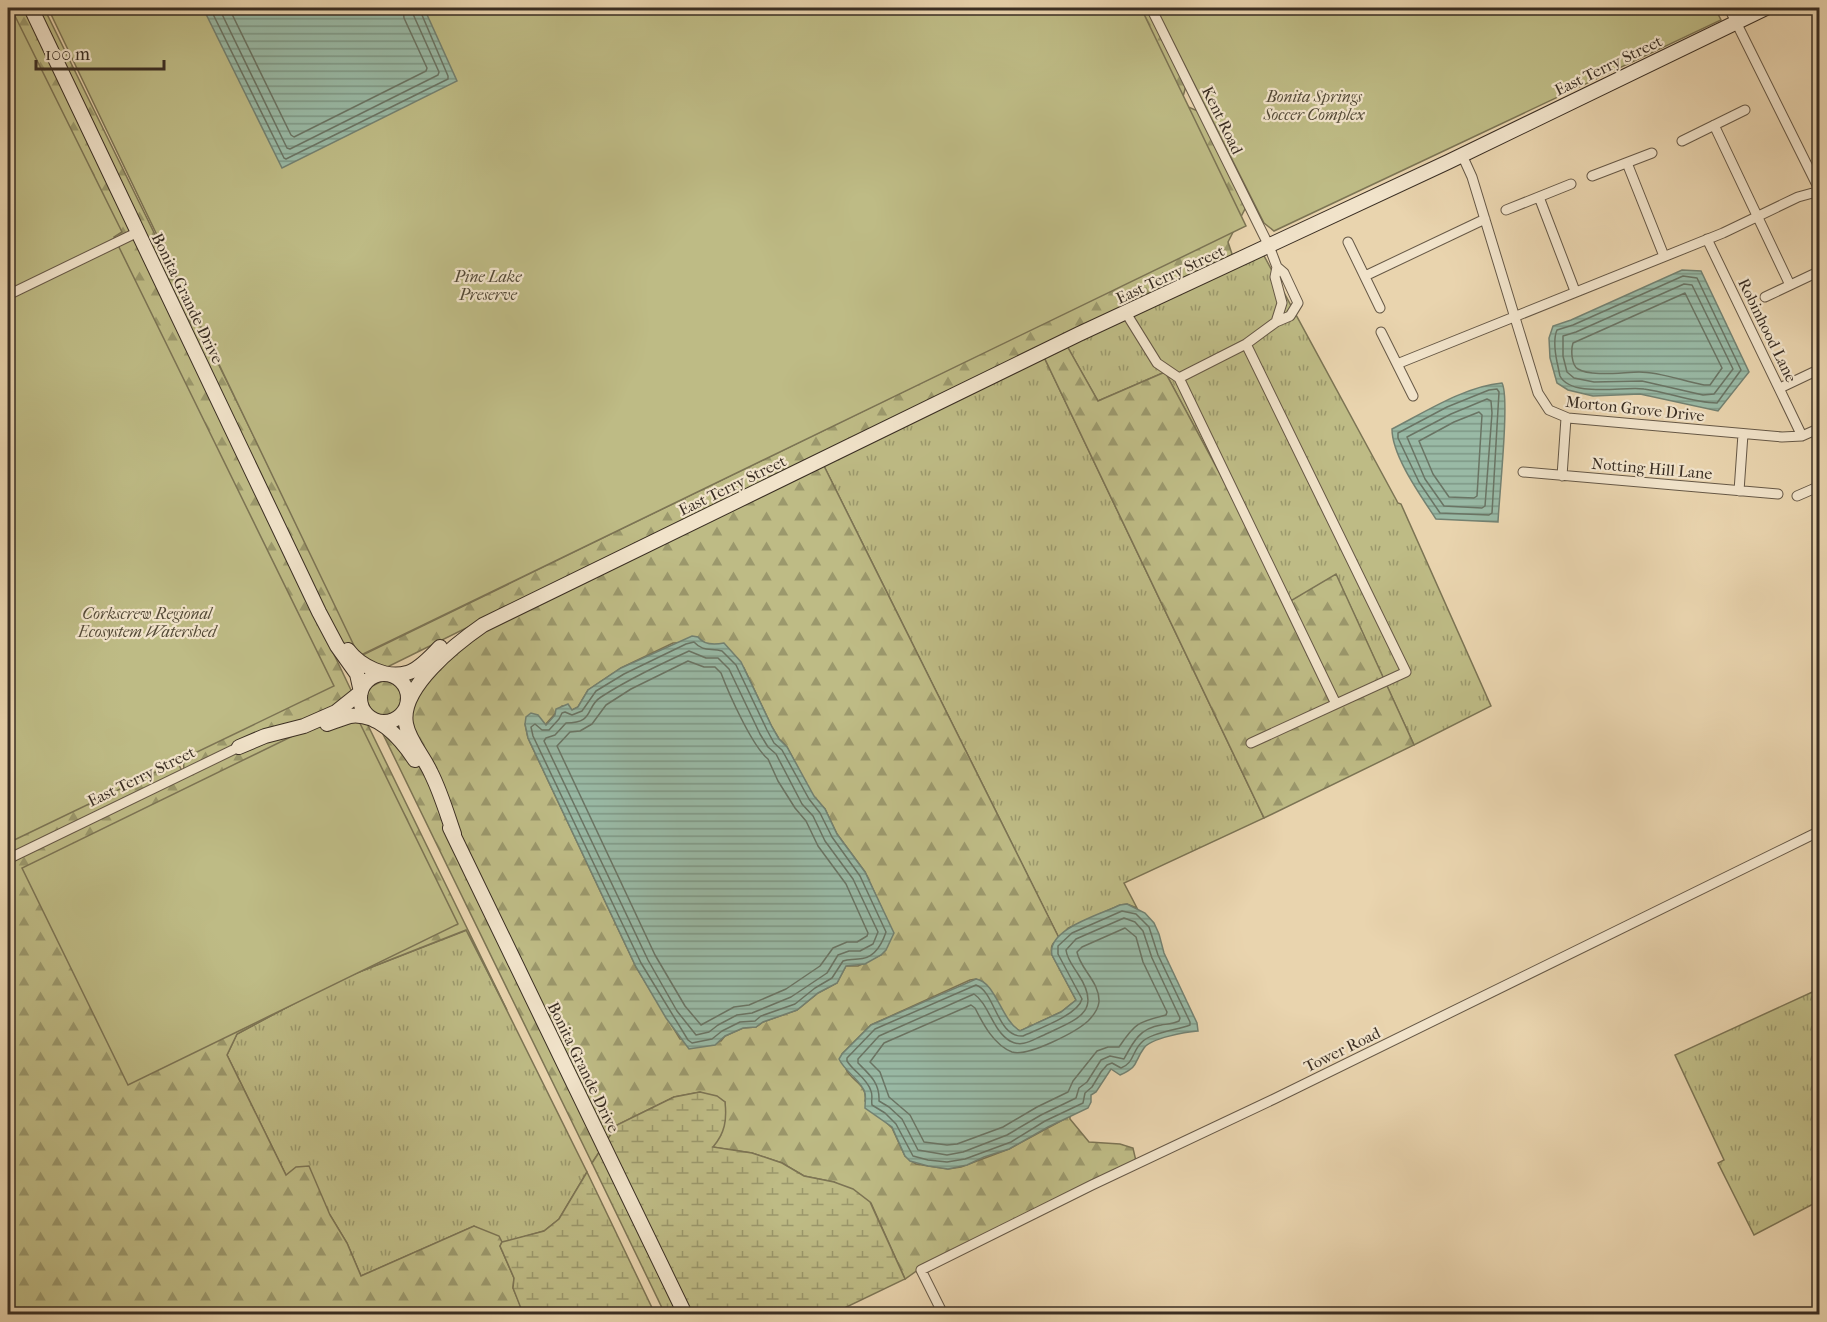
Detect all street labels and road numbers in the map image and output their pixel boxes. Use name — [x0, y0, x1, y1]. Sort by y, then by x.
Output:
street label: East Terry Street — [1551, 31, 1665, 100]
street label: Kent Road — [1198, 83, 1247, 158]
street label: Bonita Grande Drive — [148, 230, 227, 367]
street label: East Terry Street — [1113, 241, 1228, 308]
street label: Robinhood Lane — [1734, 275, 1801, 385]
street label: Morton Grove Drive — [1564, 392, 1706, 425]
street label: East Terry Street — [675, 451, 789, 520]
street label: Notting Hill Lane — [1591, 454, 1713, 483]
street label: East Terry Street — [84, 742, 198, 811]
street label: Bonita Grande Drive — [544, 999, 623, 1136]
street label: Tower Road — [1301, 1023, 1384, 1076]

